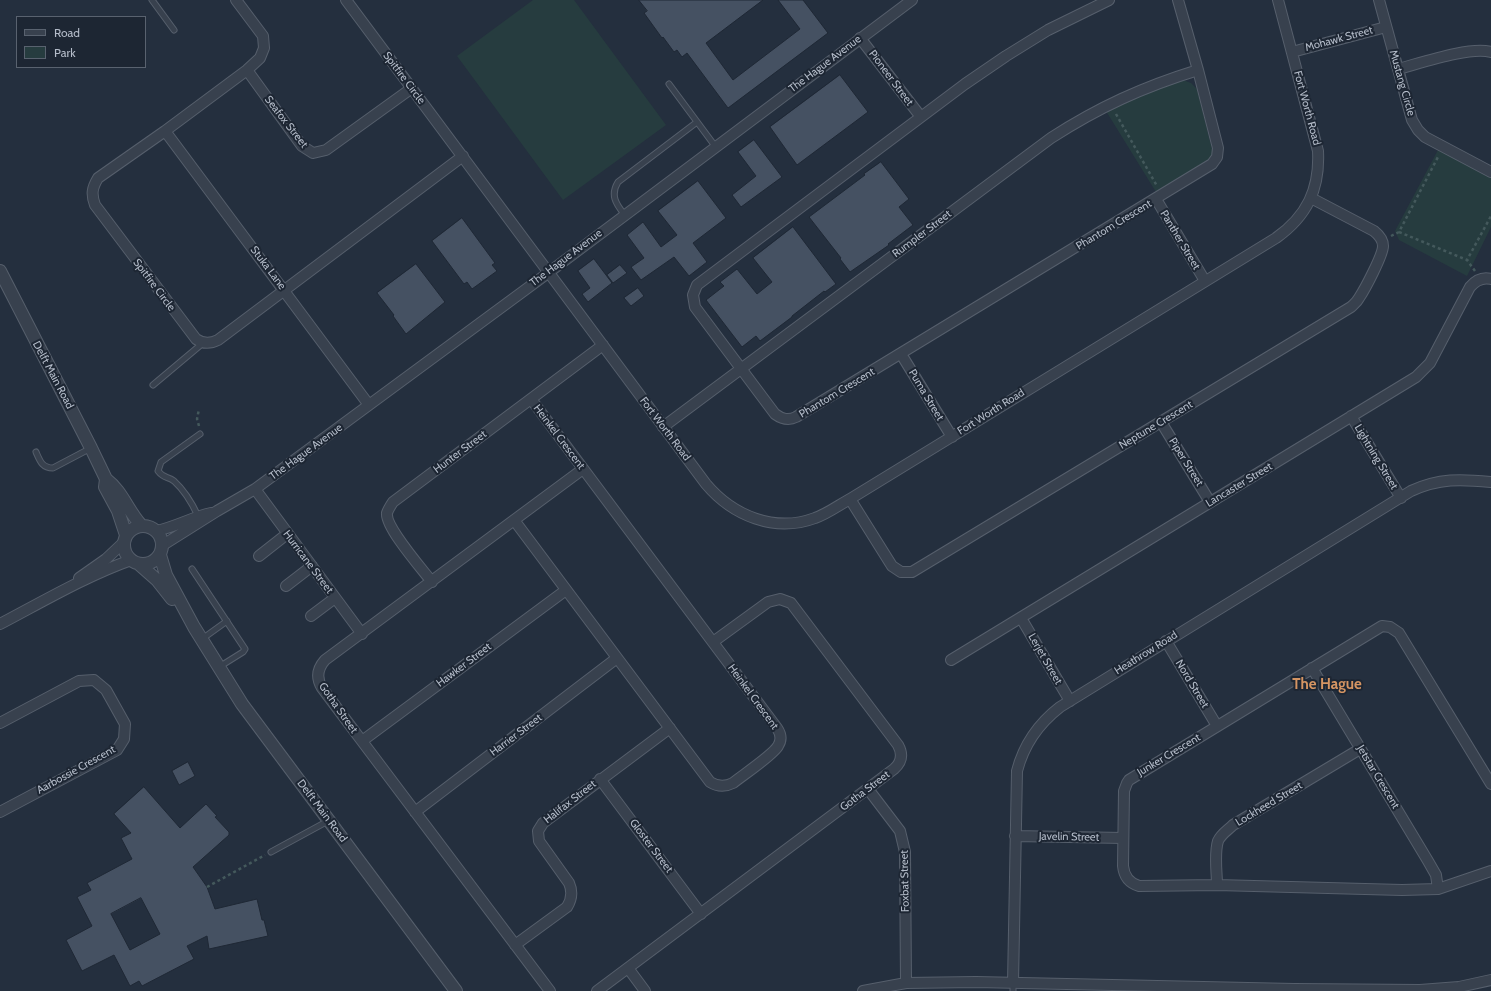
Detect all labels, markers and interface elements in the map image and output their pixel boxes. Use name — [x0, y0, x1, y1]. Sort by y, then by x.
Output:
legend — [16, 16, 146, 68]
street label: Mohawk Street — [1304, 24, 1374, 54]
text: Road — [54, 25, 80, 40]
street label: The Hague Avenue — [786, 33, 864, 95]
text: Park — [54, 45, 76, 60]
street label: Pioneer Street — [866, 48, 916, 108]
street label: Mustang Circle — [1386, 48, 1418, 118]
street label: Spitfire Circle — [380, 49, 428, 107]
street label: Fort Worth Road — [1291, 69, 1323, 147]
street label: Seafox Street — [262, 93, 310, 151]
street label: Phantom Crescent — [1074, 197, 1154, 253]
street label: Rumpler Street — [890, 208, 954, 260]
street label: Panther Street — [1157, 208, 1203, 272]
street label: The Hague Avenue — [527, 227, 605, 289]
street label: Stuka Lane — [247, 244, 289, 292]
street label: Spitfire Circle — [130, 256, 178, 314]
street label: Delft Main Road — [30, 339, 76, 411]
street label: Phantom Crescent — [797, 365, 877, 421]
street label: Puma Street — [905, 367, 947, 423]
street label: Fort Worth Road — [955, 386, 1027, 438]
street label: Fort Worth Road — [637, 394, 693, 464]
street label: Neptune Crescent — [1117, 398, 1195, 452]
street label: Heinkel Crescent — [530, 402, 588, 472]
street label: The Hague Avenue — [267, 421, 345, 483]
street label: Lightning Street — [1351, 422, 1401, 492]
street label: Hunter Street — [431, 428, 489, 476]
street label: Piper Street — [1166, 435, 1206, 489]
street label: Lancaster Street — [1203, 460, 1275, 510]
street label: Hurricane Street — [280, 528, 336, 596]
street label: Heathrow Road — [1112, 628, 1180, 678]
street label: Lerjet Street — [1025, 631, 1065, 687]
street label: Hawker Street — [434, 640, 494, 690]
street label: Nord Street — [1172, 658, 1212, 710]
street label: Heinkel Crescent — [725, 662, 781, 732]
district label: The Hague — [1292, 676, 1362, 694]
street label: Gotha Street — [316, 680, 360, 736]
street label: Harrier Street — [487, 711, 545, 759]
street label: Junker Crescent — [1135, 731, 1203, 779]
street label: Aarbossie Crescent — [34, 743, 118, 797]
street label: Jetstar Crescent — [1354, 743, 1402, 811]
street label: Gotha Street — [837, 768, 893, 814]
street label: Delft Main Road — [294, 777, 350, 845]
street label: Halifax Street — [541, 778, 599, 826]
street label: Lockheed Street — [1233, 779, 1305, 829]
street label: Gloster Street — [626, 816, 676, 876]
street label: Javelin Street — [1039, 830, 1099, 844]
street label: Foxbat Street — [898, 850, 912, 912]

